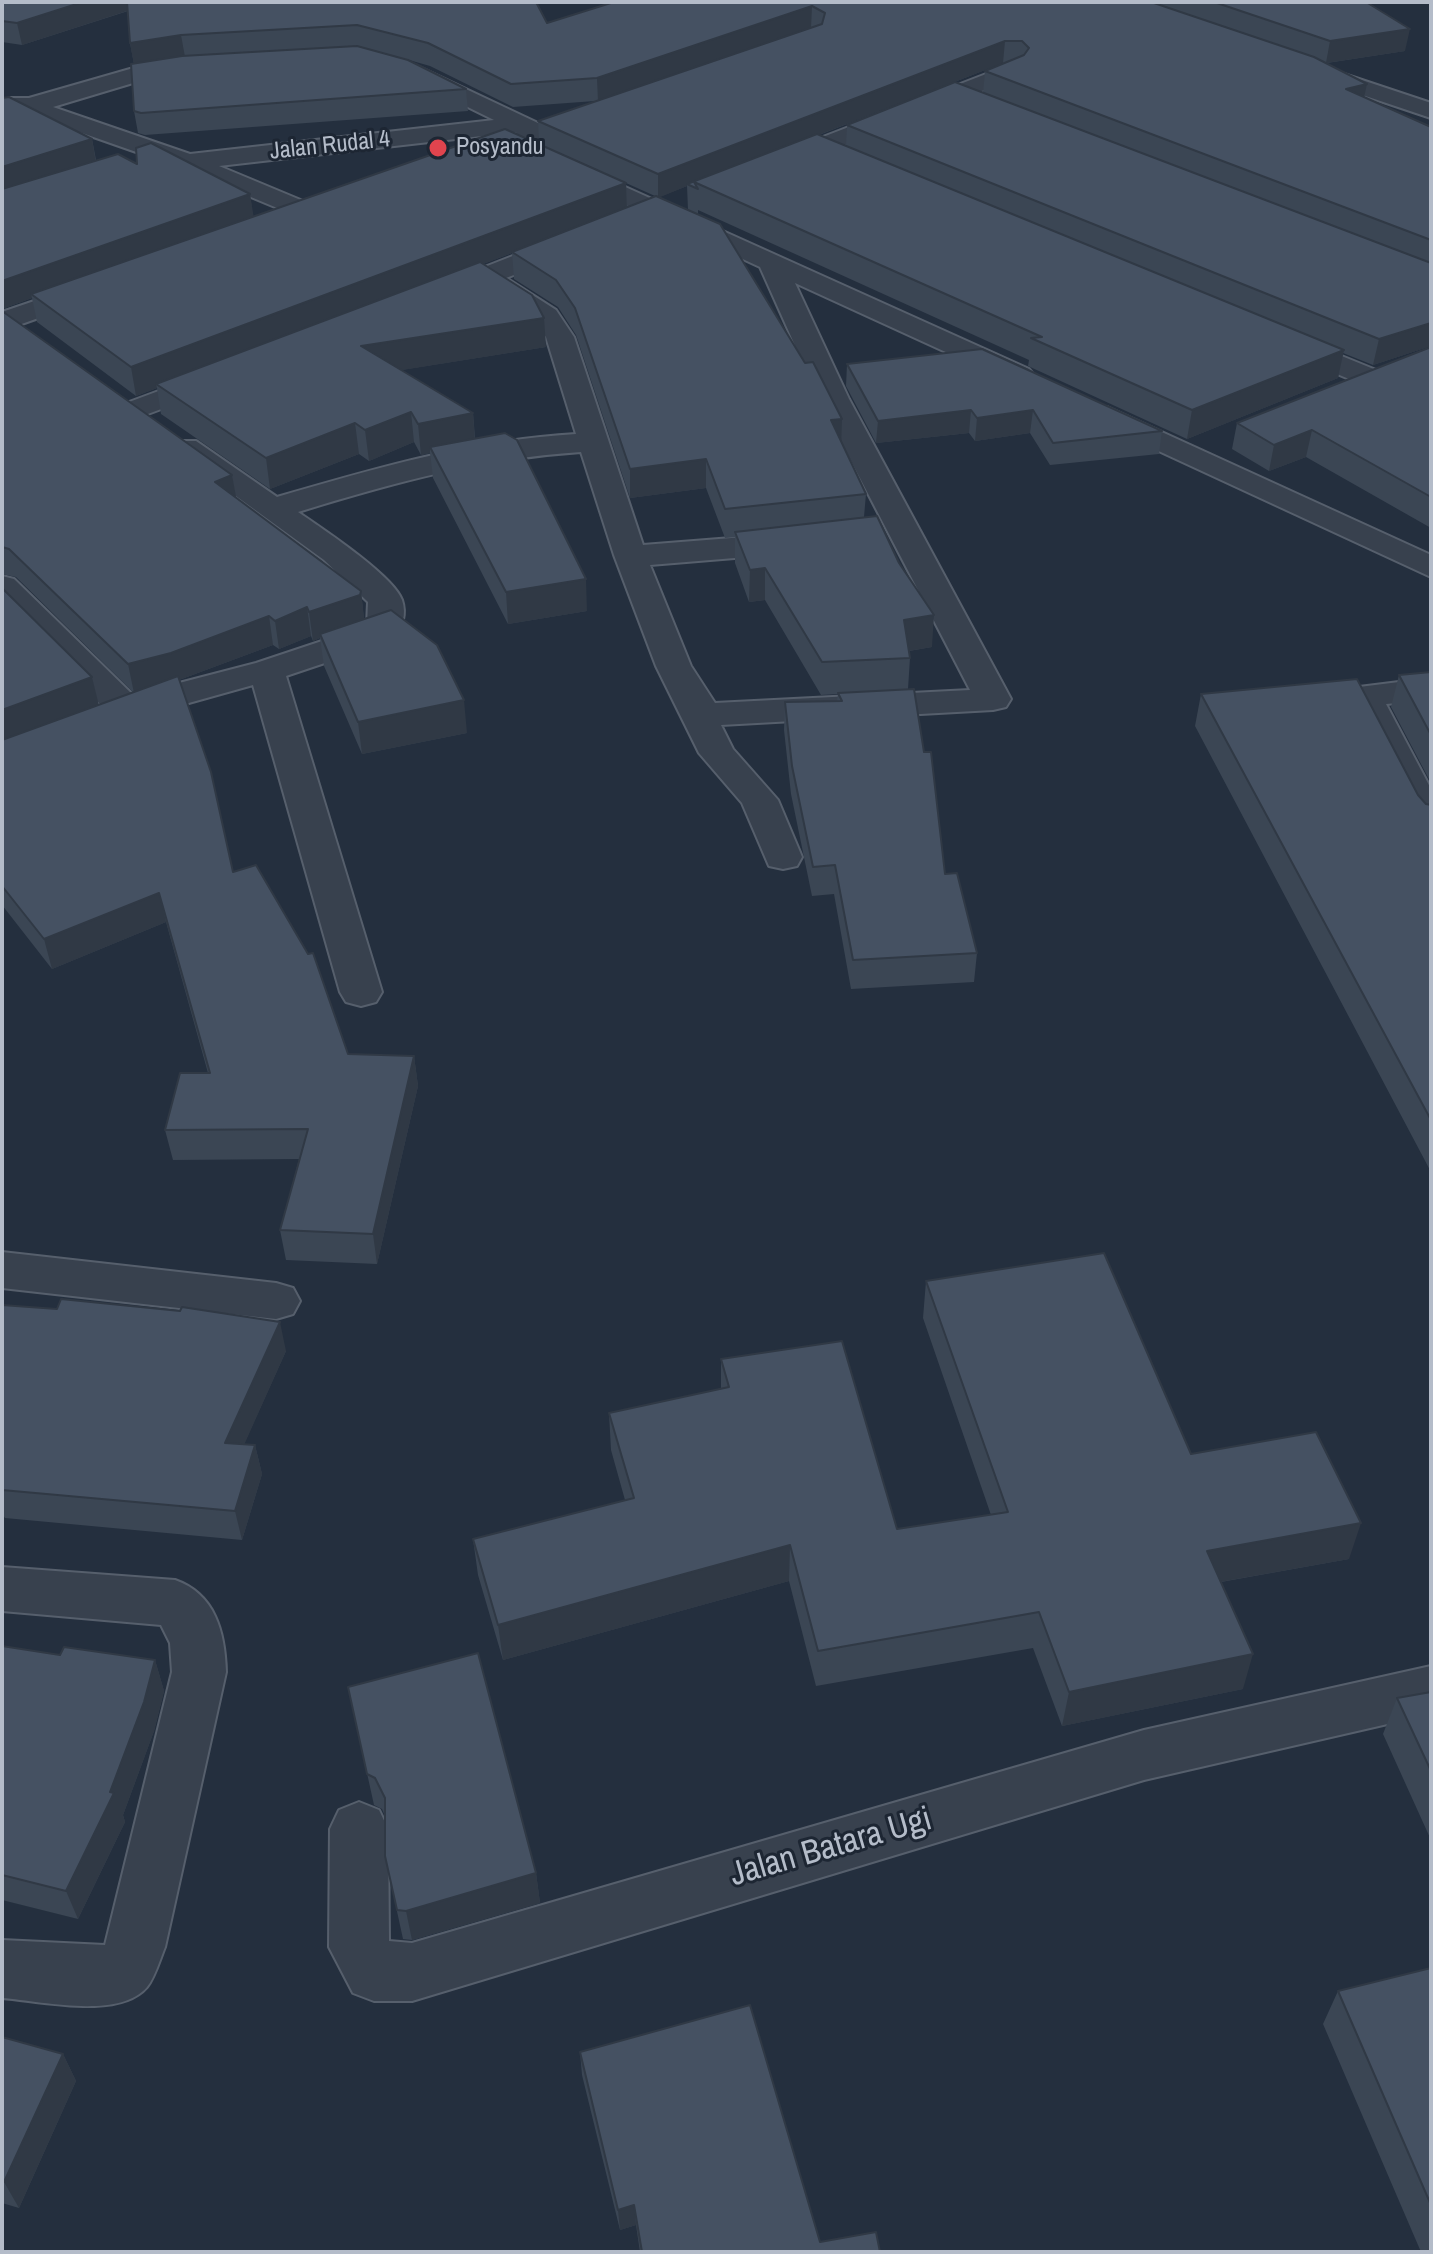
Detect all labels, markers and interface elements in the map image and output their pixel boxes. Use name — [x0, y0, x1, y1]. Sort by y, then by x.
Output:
street label: Jalan Rudal 4 — [269, 125, 391, 167]
place label: Posyandu — [456, 134, 544, 162]
marker: Posyandu — [427, 137, 449, 159]
street label: Jalan Batara Ugi — [726, 1800, 936, 1896]

